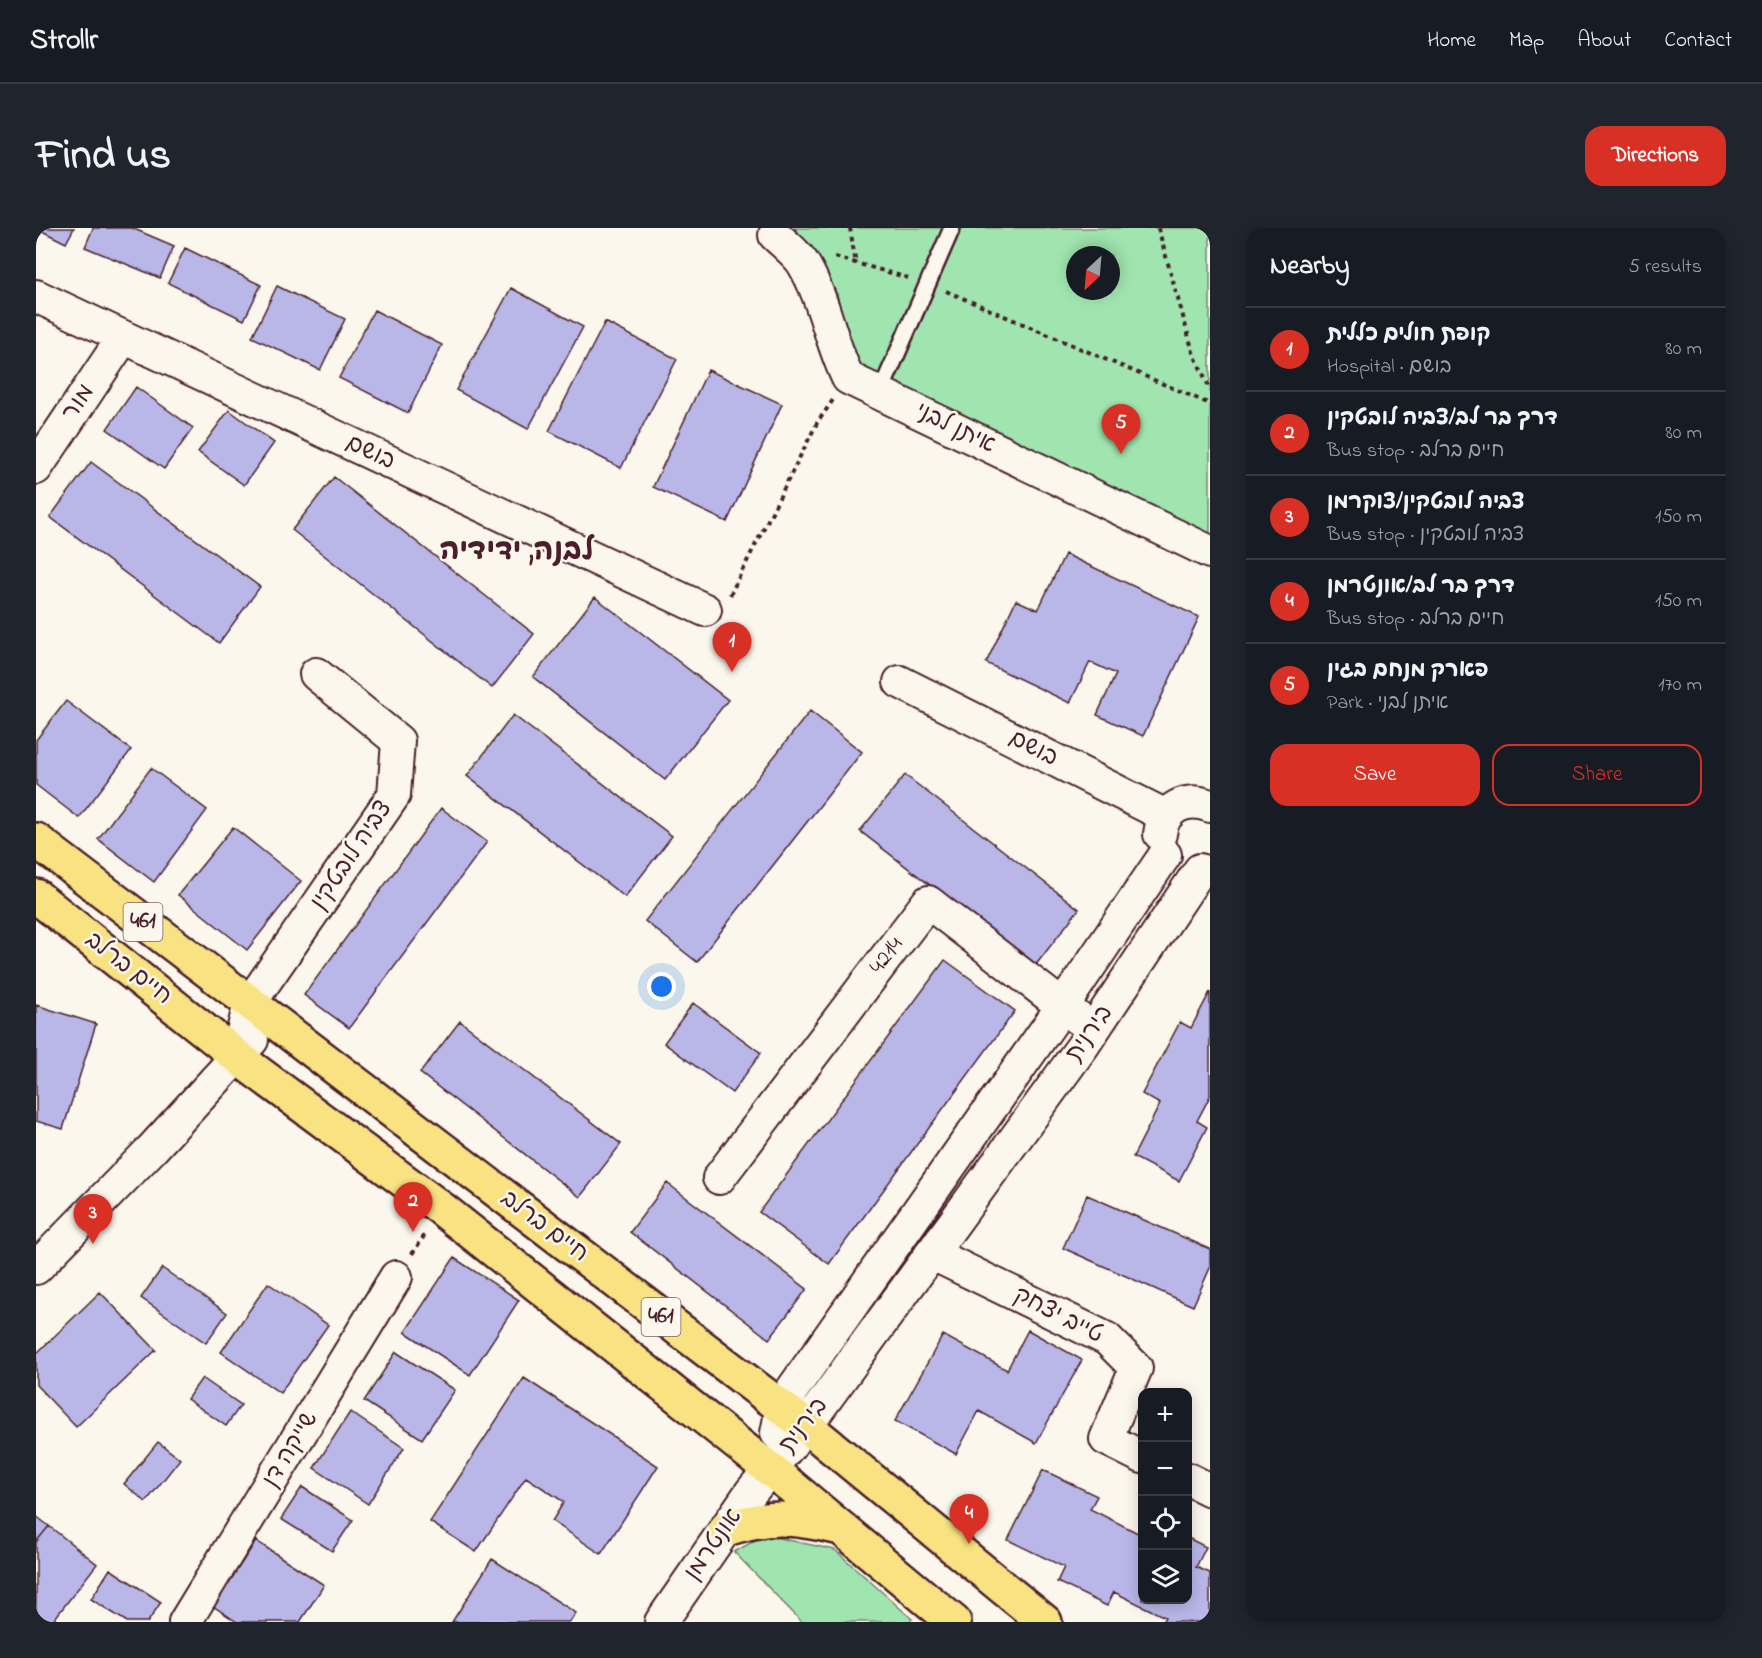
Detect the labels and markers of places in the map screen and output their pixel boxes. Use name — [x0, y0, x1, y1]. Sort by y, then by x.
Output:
pin: 5 — [1102, 404, 1140, 454]
pin: 1 — [712, 622, 752, 672]
pin: 2 — [394, 1182, 433, 1232]
pin: 3 — [74, 1194, 112, 1244]
pin: 4 — [950, 1494, 988, 1544]

